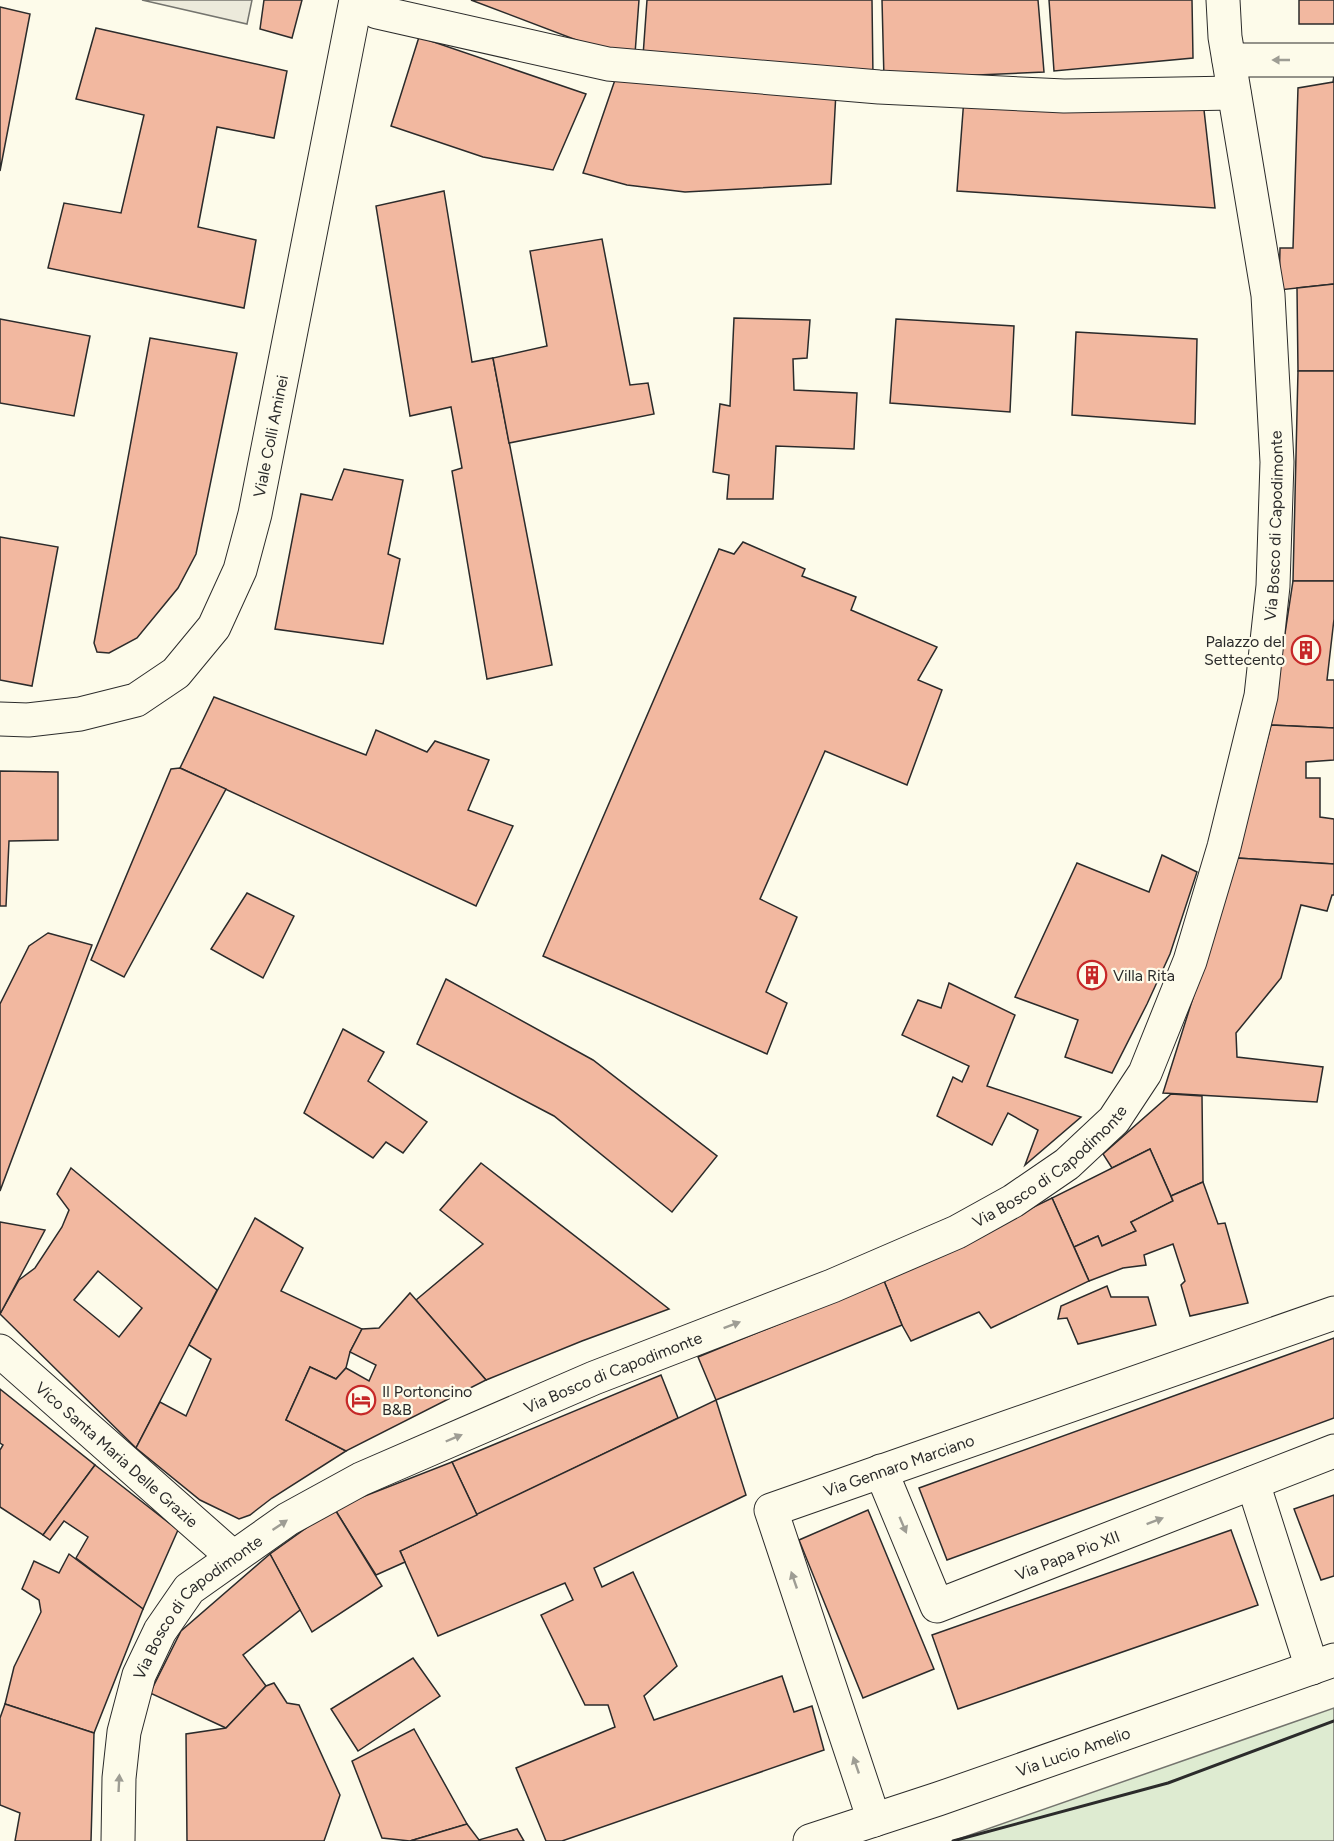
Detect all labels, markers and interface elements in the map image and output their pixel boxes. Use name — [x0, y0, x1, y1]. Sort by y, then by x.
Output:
one-way arrow — [1272, 55, 1291, 65]
street label: Viale Colli Aminei — [249, 373, 292, 499]
street label: Via Bosco di Capodimonte — [1260, 430, 1287, 622]
place label: Palazzo del Settecento — [1204, 632, 1285, 669]
building icon: Palazzo del Settecento — [1290, 634, 1322, 666]
building icon: Villa Rita — [1076, 959, 1108, 991]
place label: Villa Rita — [1113, 966, 1175, 985]
street label: Via Bosco di Capodimonte — [969, 1102, 1131, 1232]
one-way arrow — [723, 1319, 741, 1329]
street label: Via Bosco di Capodimonte — [521, 1328, 705, 1417]
street label: Vico Santa Maria Delle Grazie — [31, 1378, 202, 1532]
place label: Il Portoncino B&B — [382, 1382, 472, 1419]
hotel icon: Il Portoncino B&B — [345, 1384, 377, 1416]
street label: Via Gennaro Marciano — [821, 1431, 977, 1501]
one-way arrow — [446, 1434, 463, 1443]
one-way arrow — [899, 1516, 909, 1534]
one-way arrow — [1146, 1516, 1164, 1526]
one-way arrow — [272, 1519, 288, 1530]
street label: Via Papa Pio XII — [1013, 1527, 1122, 1585]
street label: Via Bosco di Capodimonte — [129, 1531, 266, 1682]
one-way arrow — [789, 1571, 799, 1589]
street label: Via Lucio Amelio — [1014, 1723, 1133, 1781]
one-way arrow — [851, 1756, 861, 1774]
one-way arrow — [114, 1773, 123, 1792]

